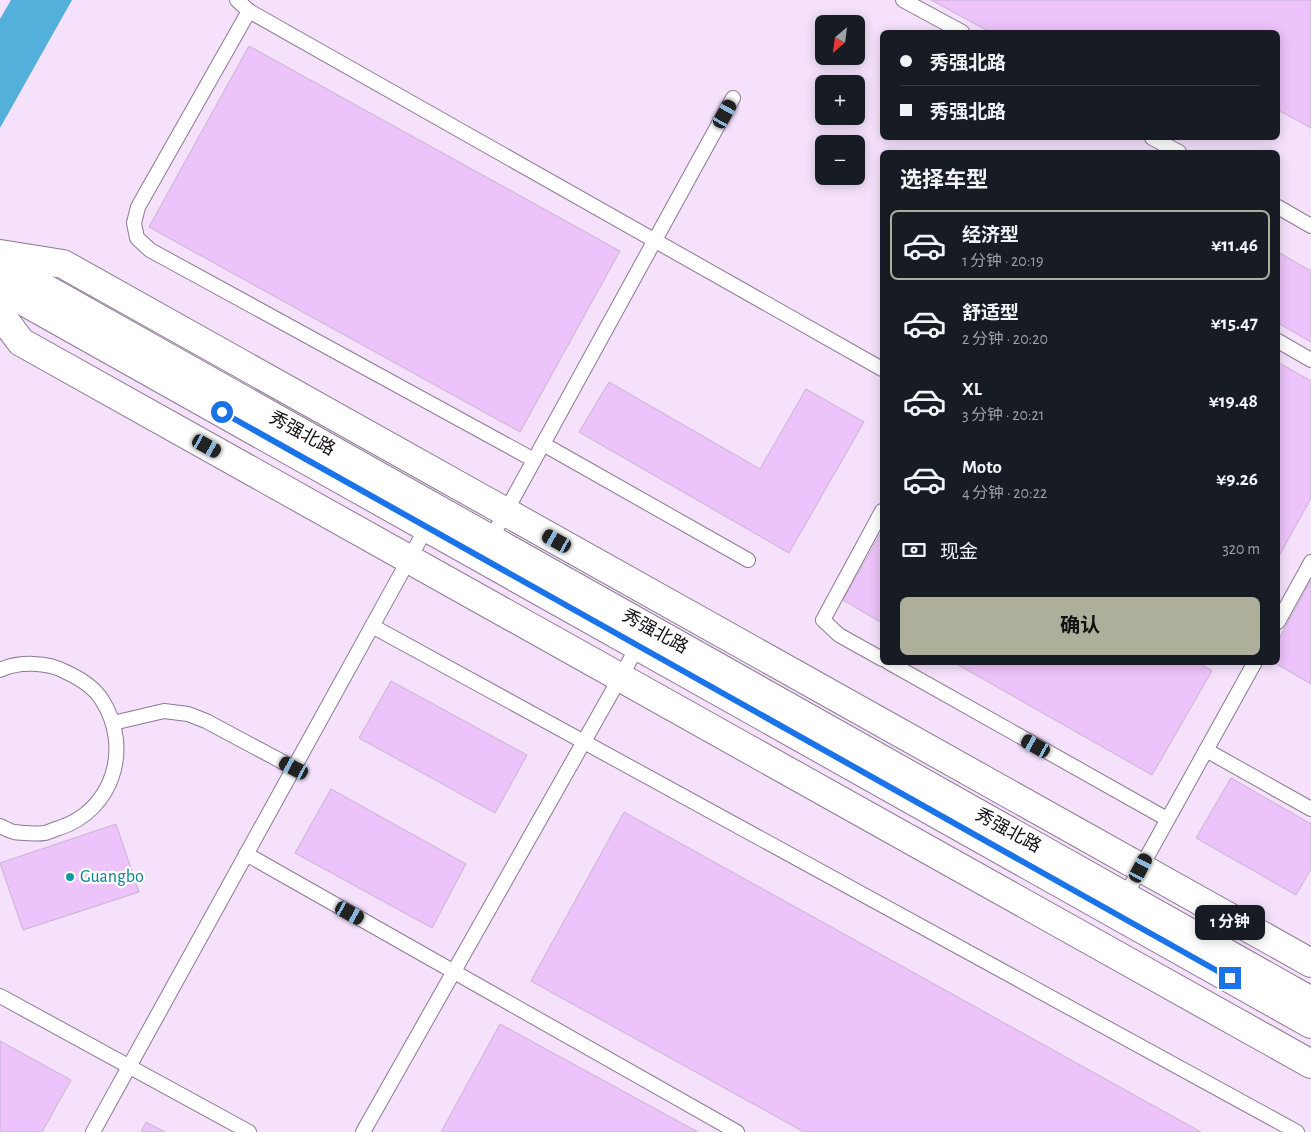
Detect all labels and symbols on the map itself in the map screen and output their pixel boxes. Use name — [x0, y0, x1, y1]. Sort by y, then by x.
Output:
north arrow — [815, 15, 865, 65]
car — [711, 97, 738, 131]
route start — [211, 401, 233, 423]
street label: 秀强北路 — [266, 407, 339, 459]
car — [190, 432, 223, 460]
car — [540, 527, 573, 555]
street label: 秀强北路 — [619, 605, 692, 657]
car — [1019, 732, 1052, 760]
car — [277, 754, 310, 782]
street label: 秀强北路 — [972, 804, 1045, 856]
car — [1127, 851, 1154, 885]
place label: Guangbo — [80, 868, 144, 886]
marker: Guangbo — [64, 871, 76, 883]
car — [333, 899, 366, 927]
callout: 1 分钟 — [1195, 906, 1265, 940]
route end — [1219, 967, 1241, 989]

